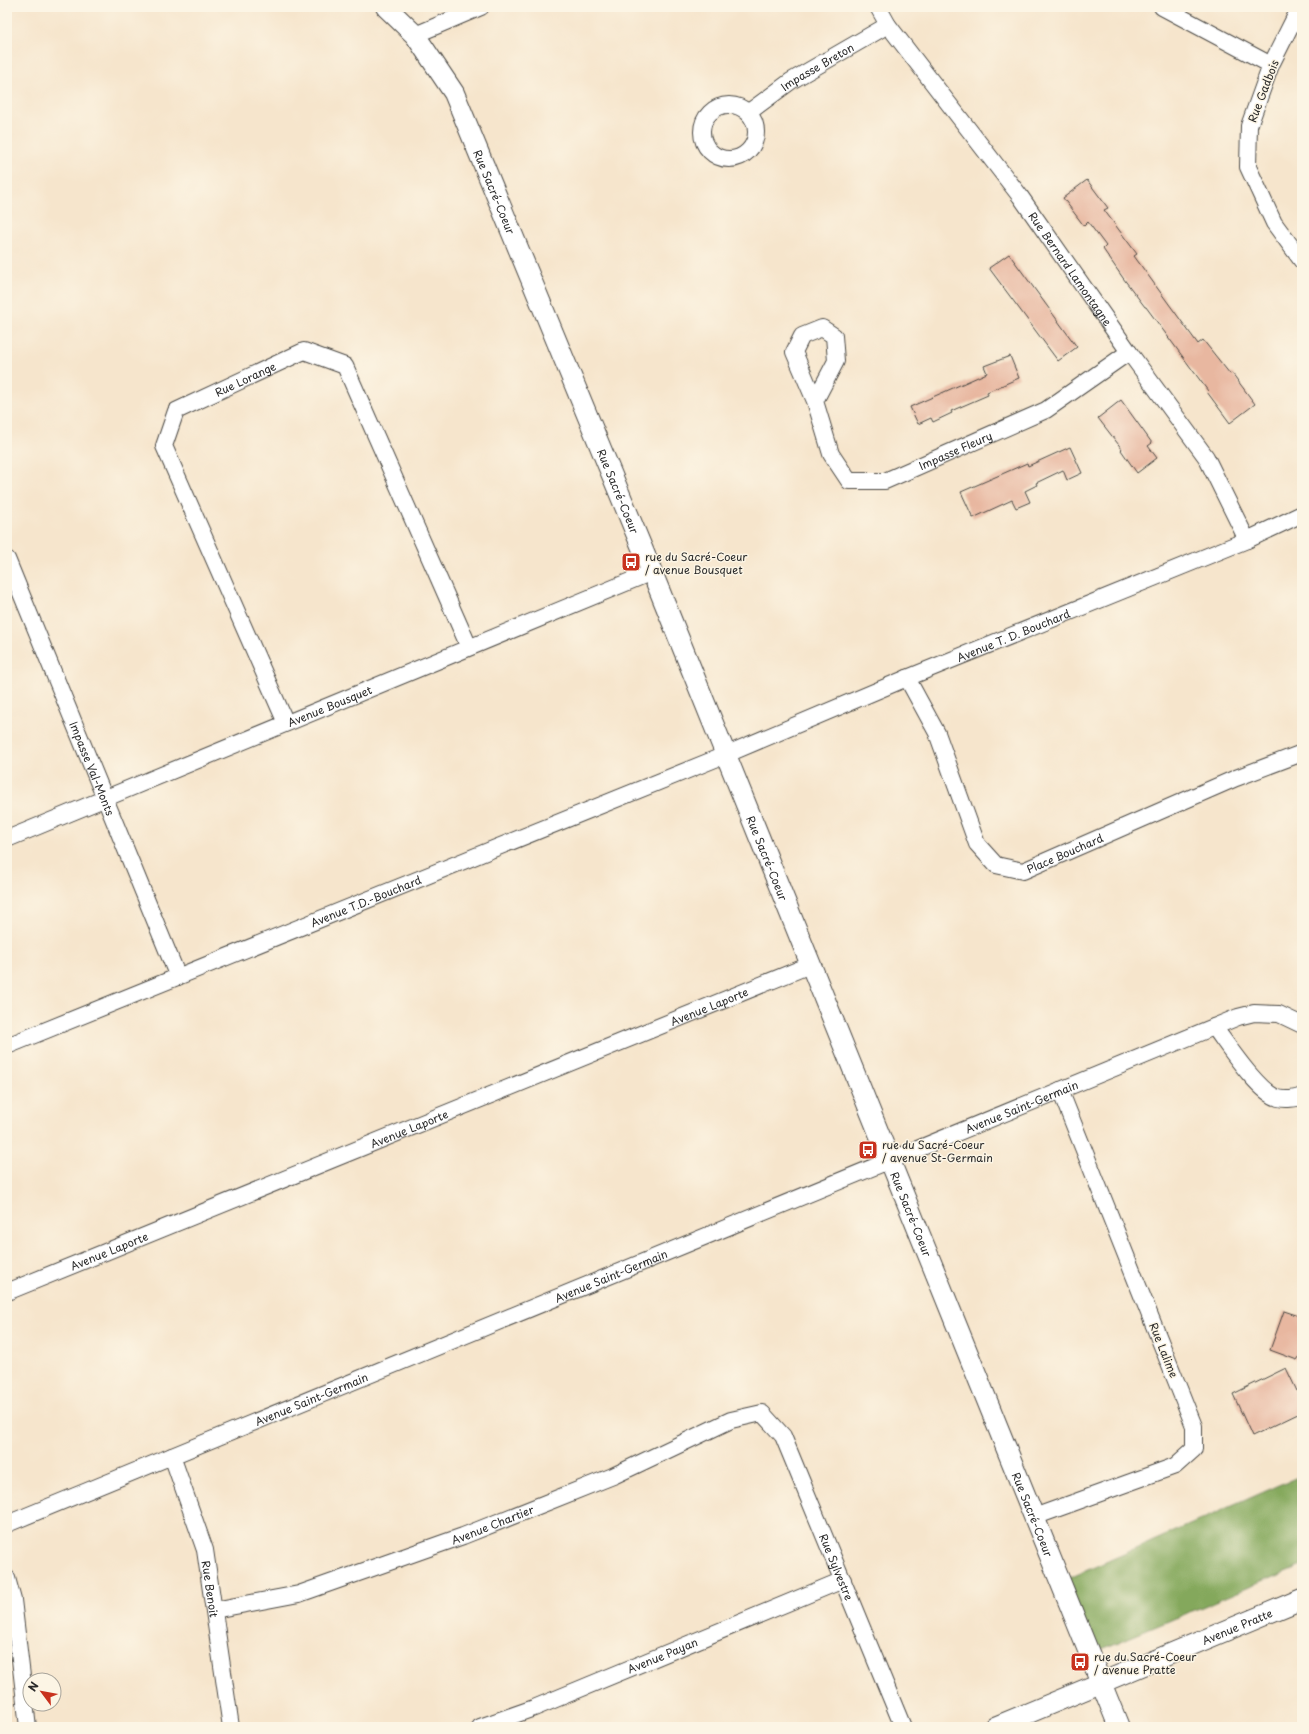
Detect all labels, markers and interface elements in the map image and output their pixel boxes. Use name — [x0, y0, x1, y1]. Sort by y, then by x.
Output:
street label: Impasse Breton — [777, 38, 857, 95]
street label: Rue Gadbois — [1243, 57, 1283, 125]
street label: Rue Sacré-Coeur — [470, 147, 520, 237]
street label: Rue Bernard Lamontagne — [1025, 208, 1116, 329]
street label: Rue Lorange — [212, 357, 278, 400]
street label: Impasse Fleury — [916, 426, 995, 474]
street label: Rue Sacré-Coeur — [593, 446, 644, 537]
place label: rue du Sacré-Coeur / avenue Bousquet — [645, 548, 748, 578]
bus stop icon: rue du Sacré-Coeur / avenue Bousquet — [620, 551, 642, 573]
street label: Avenue T. D. Bouchard — [954, 604, 1073, 665]
street label: Avenue Bousquet — [285, 680, 375, 731]
street label: Impasse Val-Monts — [66, 719, 119, 818]
street label: Rue Sacré-Coeur — [743, 813, 793, 904]
street label: Place Bouchard — [1024, 829, 1106, 877]
street label: Avenue T.D.-Bouchard — [308, 870, 424, 931]
street label: Avenue Laporte — [668, 983, 751, 1030]
street label: Avenue Saint-Germain — [962, 1075, 1080, 1137]
street label: Avenue Laporte — [367, 1105, 451, 1152]
place label: rue du Sacré-Coeur / avenue St-Germain — [882, 1136, 993, 1166]
bus stop icon: rue du Sacré-Coeur / avenue St-Germain — [857, 1139, 879, 1161]
street label: Rue Sacré-Coeur — [887, 1169, 937, 1260]
street label: Avenue Laporte — [67, 1227, 151, 1274]
street label: Avenue Saint-Germain — [552, 1244, 670, 1306]
street label: Rue Lalime — [1145, 1320, 1183, 1380]
street label: Avenue Saint-Germain — [252, 1368, 370, 1430]
street label: Rue Sacré-Coeur — [1008, 1469, 1058, 1560]
street label: Avenue Chartier — [449, 1500, 536, 1548]
street label: Rue Sylvestre — [816, 1531, 858, 1603]
street label: Rue Benoit — [198, 1559, 223, 1619]
street label: Avenue Pratte — [1199, 1604, 1275, 1648]
street label: Avenue Payan — [624, 1633, 700, 1677]
place label: rue du Sacré-Coeur / avenue Pratte — [1094, 1648, 1197, 1678]
bus stop icon: rue du Sacré-Coeur / avenue Pratte — [1069, 1651, 1091, 1673]
north arrow — [22, 1672, 62, 1712]
text: N — [24, 1678, 43, 1695]

